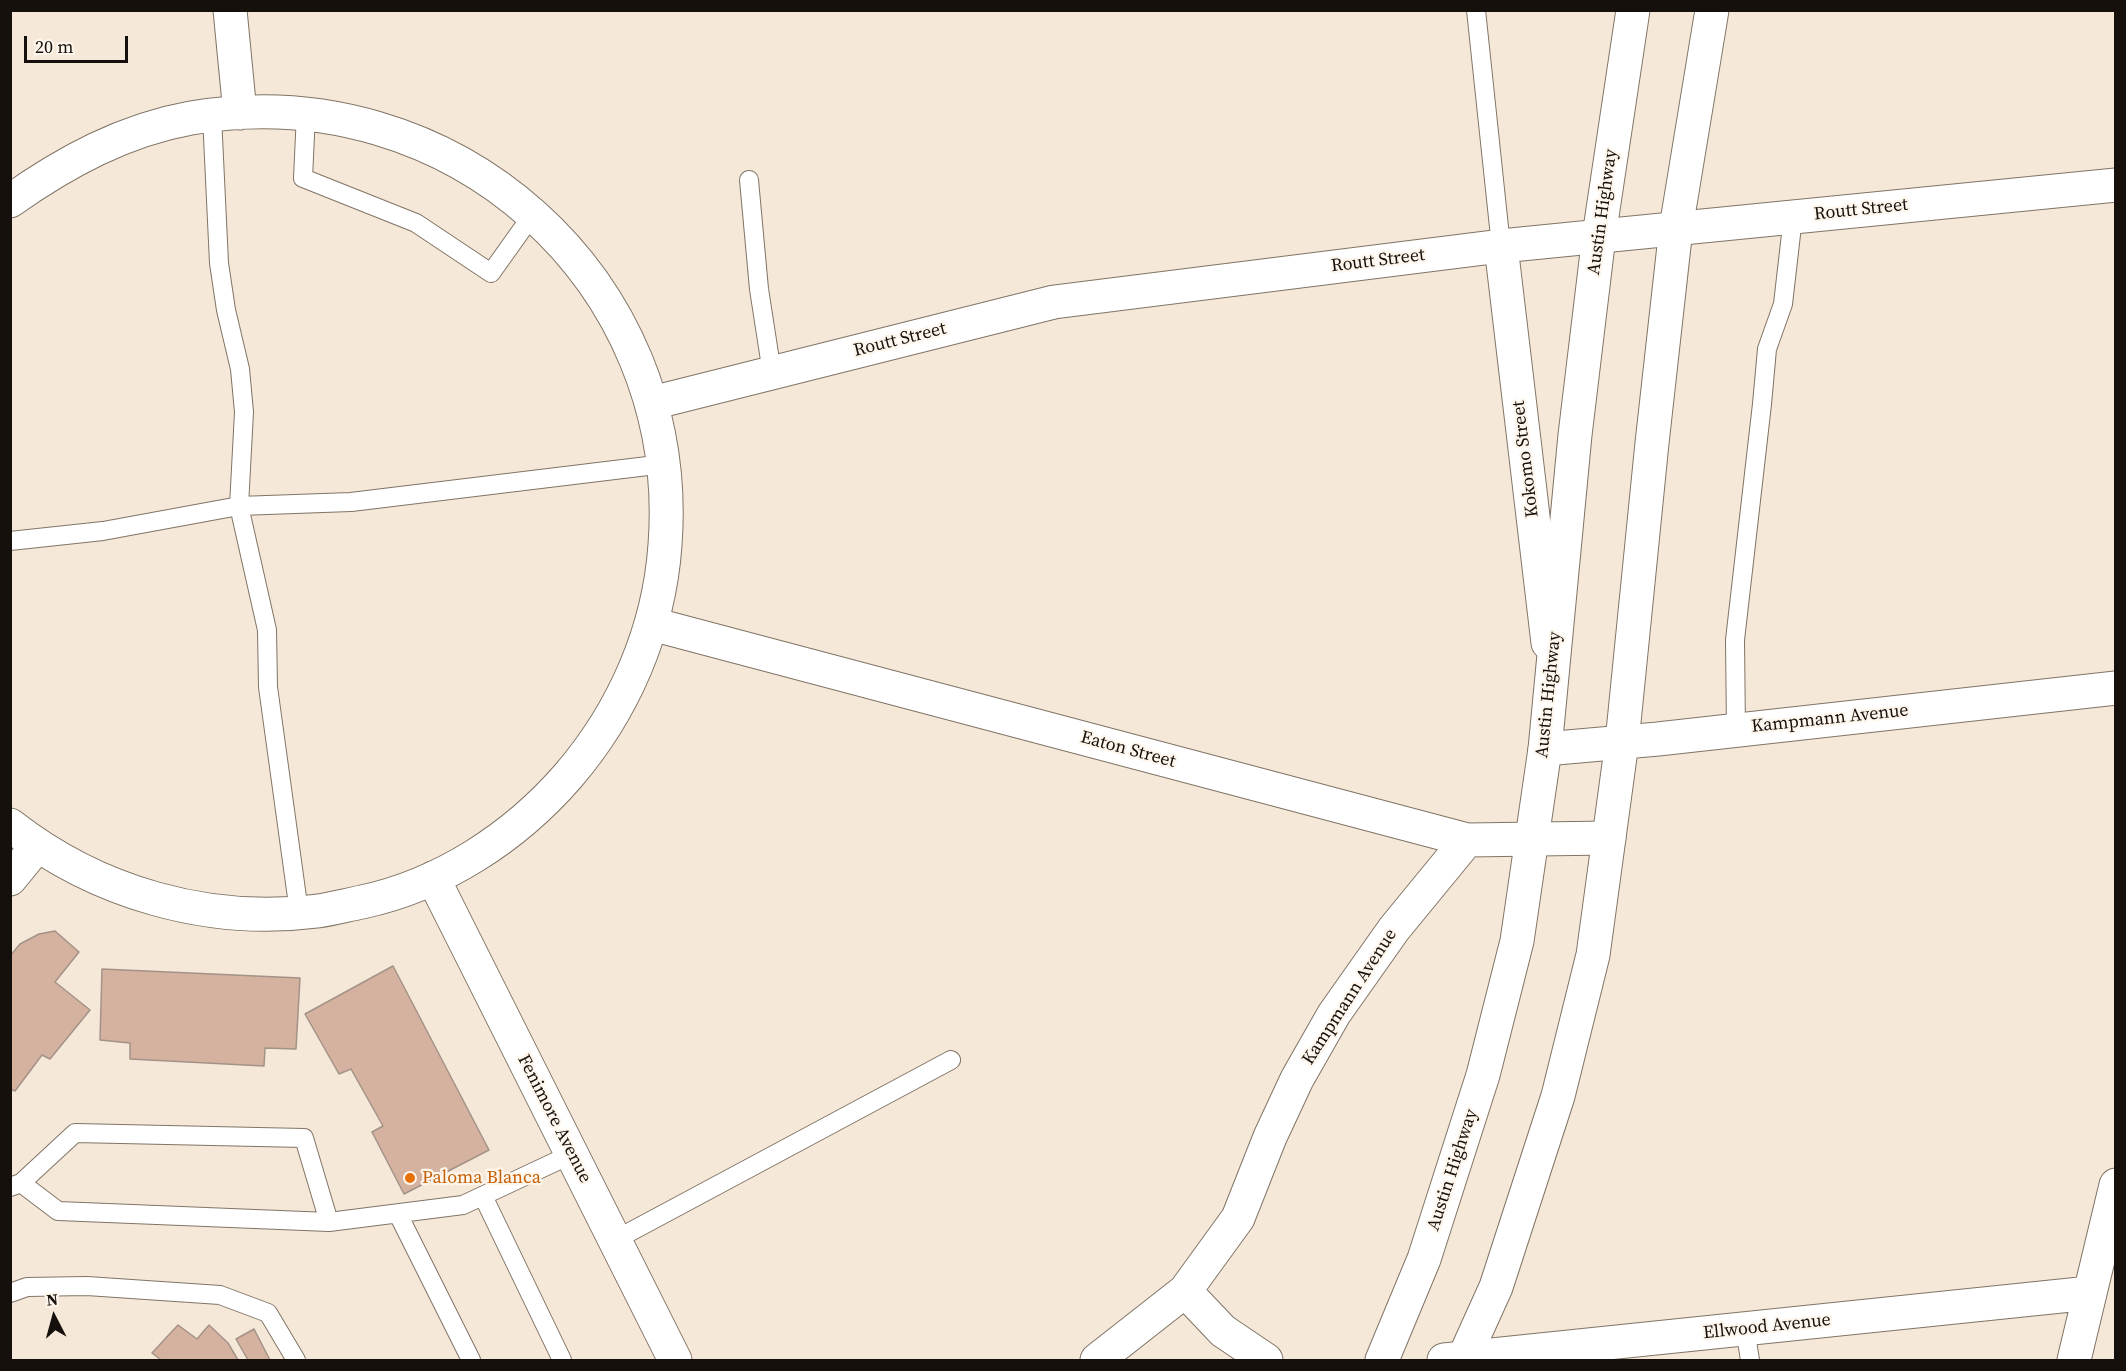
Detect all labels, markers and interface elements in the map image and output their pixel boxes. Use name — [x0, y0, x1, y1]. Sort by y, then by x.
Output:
scale bar — [27, 24, 130, 62]
text: 20 m — [35, 34, 73, 59]
street label: Austin Highway — [1583, 148, 1623, 276]
street label: Routt Street — [1813, 194, 1909, 226]
street label: Routt Street — [1330, 245, 1426, 277]
street label: Routt Street — [852, 318, 948, 362]
street label: Kokomo Street — [1508, 399, 1544, 519]
street label: Austin Highway — [1532, 631, 1566, 759]
street label: Kampmann Avenue — [1750, 700, 1910, 738]
street label: Eaton Street — [1078, 727, 1178, 773]
street label: Kampmann Avenue — [1298, 925, 1402, 1069]
street label: Fenimore Avenue — [512, 1051, 596, 1187]
street label: Austin Highway — [1423, 1106, 1483, 1234]
place label: Paloma Blanca — [422, 1167, 541, 1189]
marker: Paloma Blanca — [403, 1171, 417, 1185]
north arrow — [24, 1287, 84, 1347]
text: N — [45, 1288, 59, 1311]
street label: Ellwood Avenue — [1702, 1310, 1832, 1344]

